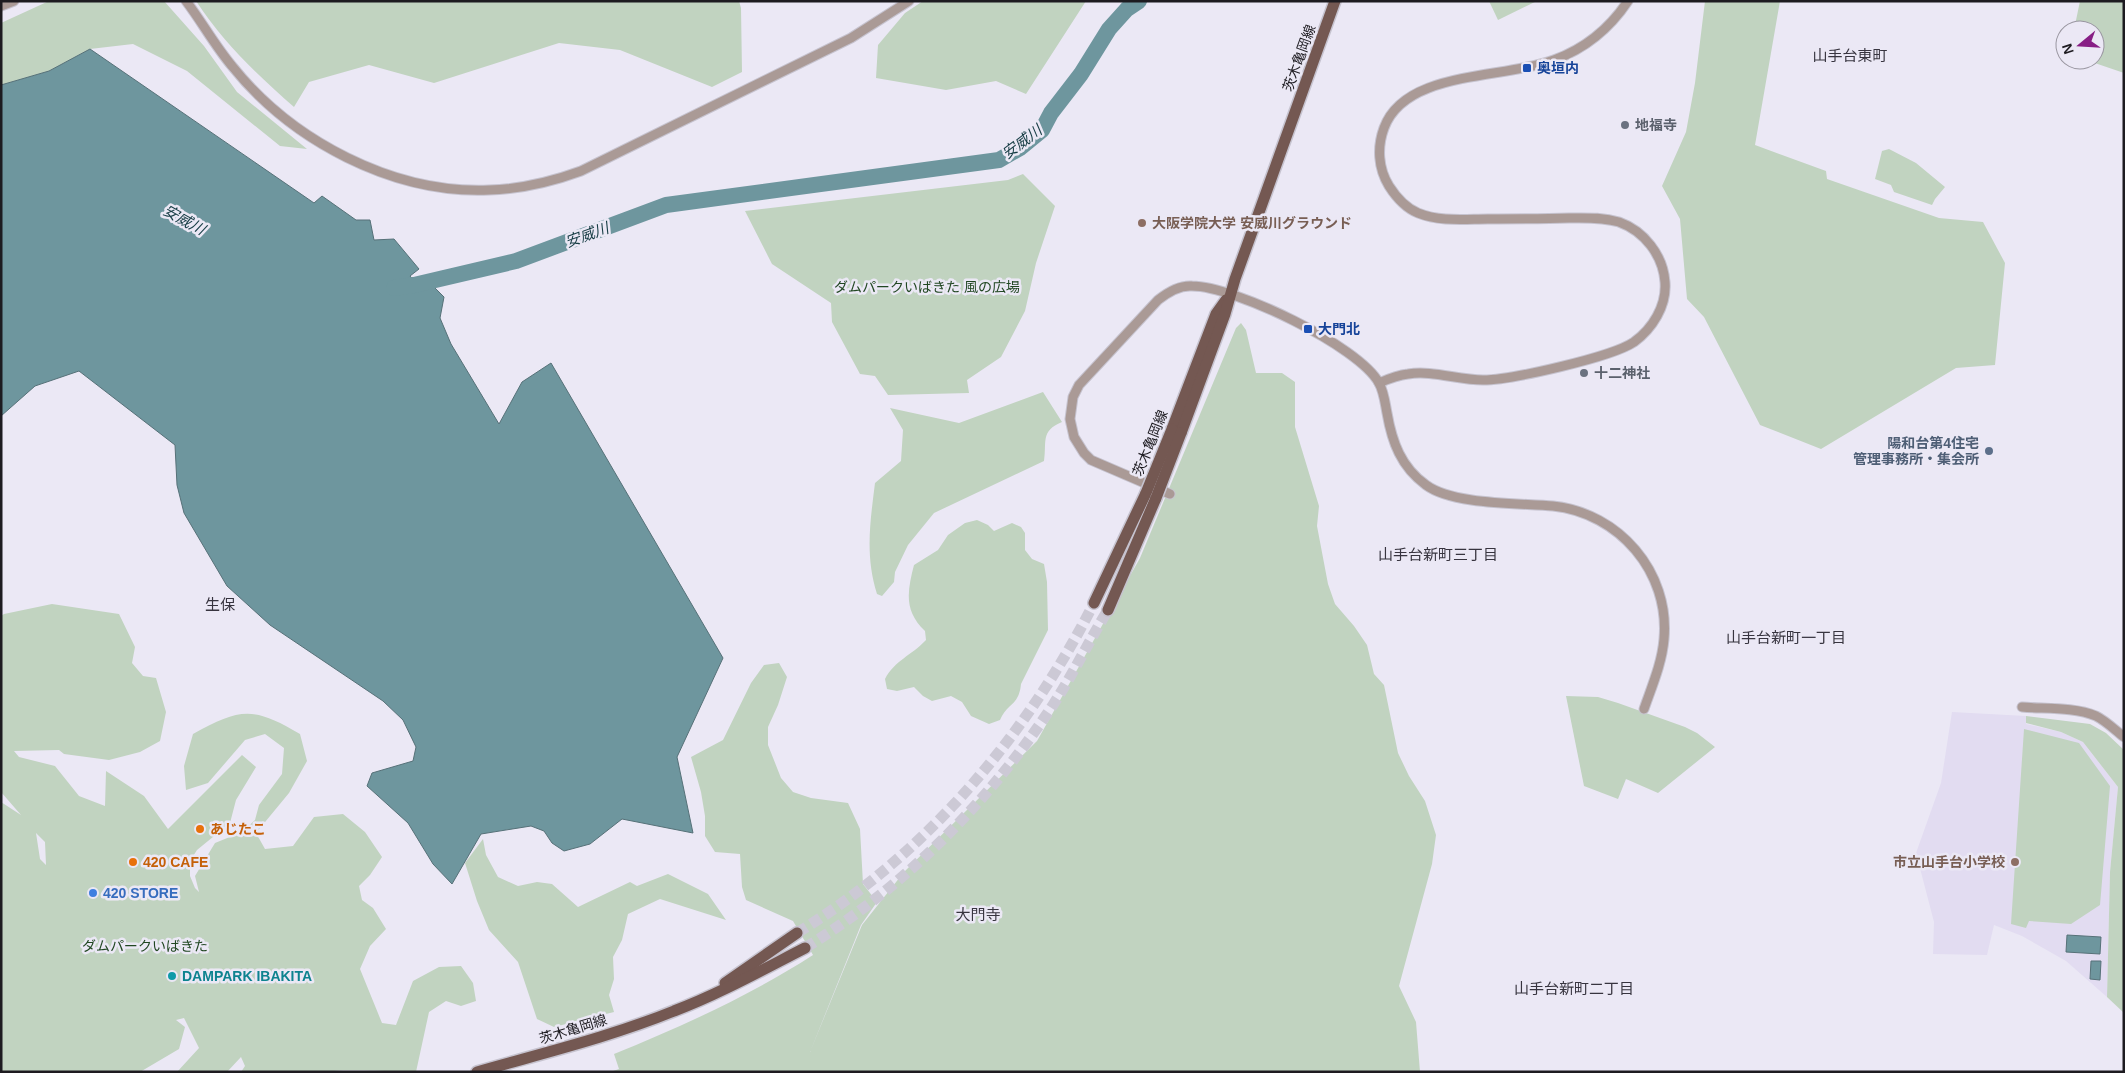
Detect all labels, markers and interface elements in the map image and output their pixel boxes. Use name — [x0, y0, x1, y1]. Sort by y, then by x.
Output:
north arrow — [2055, 20, 2105, 70]
street label: 茨木亀岡線 — [1280, 22, 1318, 94]
text: N — [2058, 42, 2077, 56]
district label: 山手台東町 — [1812, 47, 1888, 64]
place label: 奥垣内 — [1537, 60, 1579, 76]
marker: 奥垣内 — [1521, 62, 1533, 74]
place label: 地福寺 — [1635, 117, 1677, 133]
marker: 地福寺 — [1619, 119, 1631, 131]
water label: 安威川 — [999, 120, 1046, 162]
water label: 安威川 — [160, 201, 210, 239]
place label: 大阪学院大学 安威川グラウンド — [1152, 215, 1352, 231]
marker: 大阪学院大学 安威川グラウンド — [1136, 217, 1148, 229]
water label: 安威川 — [563, 218, 613, 250]
park label: ダムパークいばきた 風の広場 — [834, 279, 1020, 295]
place label: 大門北 — [1318, 321, 1360, 337]
marker: 大門北 — [1302, 323, 1314, 335]
place label: 十二神社 — [1594, 365, 1650, 381]
marker: 十二神社 — [1578, 367, 1590, 379]
street label: 茨木亀岡線 — [1129, 408, 1171, 478]
place label: 陽和台第4住宅 管理事務所・集会所 — [1853, 435, 1979, 467]
marker: 陽和台第4住宅 管理事務所・集会所 — [1983, 445, 1995, 457]
district label: 山手台新町三丁目 — [1378, 546, 1498, 563]
district label: 生保 — [205, 596, 235, 613]
district label: 山手台新町一丁目 — [1726, 629, 1846, 646]
place label: あじたこ — [210, 821, 266, 837]
marker: あじたこ — [194, 823, 206, 835]
place label: 420 CAFE — [143, 854, 208, 870]
place label: 市立山手台小学校 — [1893, 854, 2005, 870]
marker: 420 CAFE — [127, 856, 139, 868]
marker: 市立山手台小学校 — [2009, 856, 2021, 868]
place label: 420 STORE — [103, 885, 178, 901]
marker: 420 STORE — [87, 887, 99, 899]
district label: 大門寺 — [955, 906, 1001, 923]
park label: ダムパークいばきた — [82, 938, 208, 954]
place label: DAMPARK IBAKITA — [182, 968, 312, 984]
marker: DAMPARK IBAKITA — [166, 970, 178, 982]
district label: 山手台新町二丁目 — [1514, 980, 1634, 997]
street label: 茨木亀岡線 — [537, 1011, 609, 1047]

